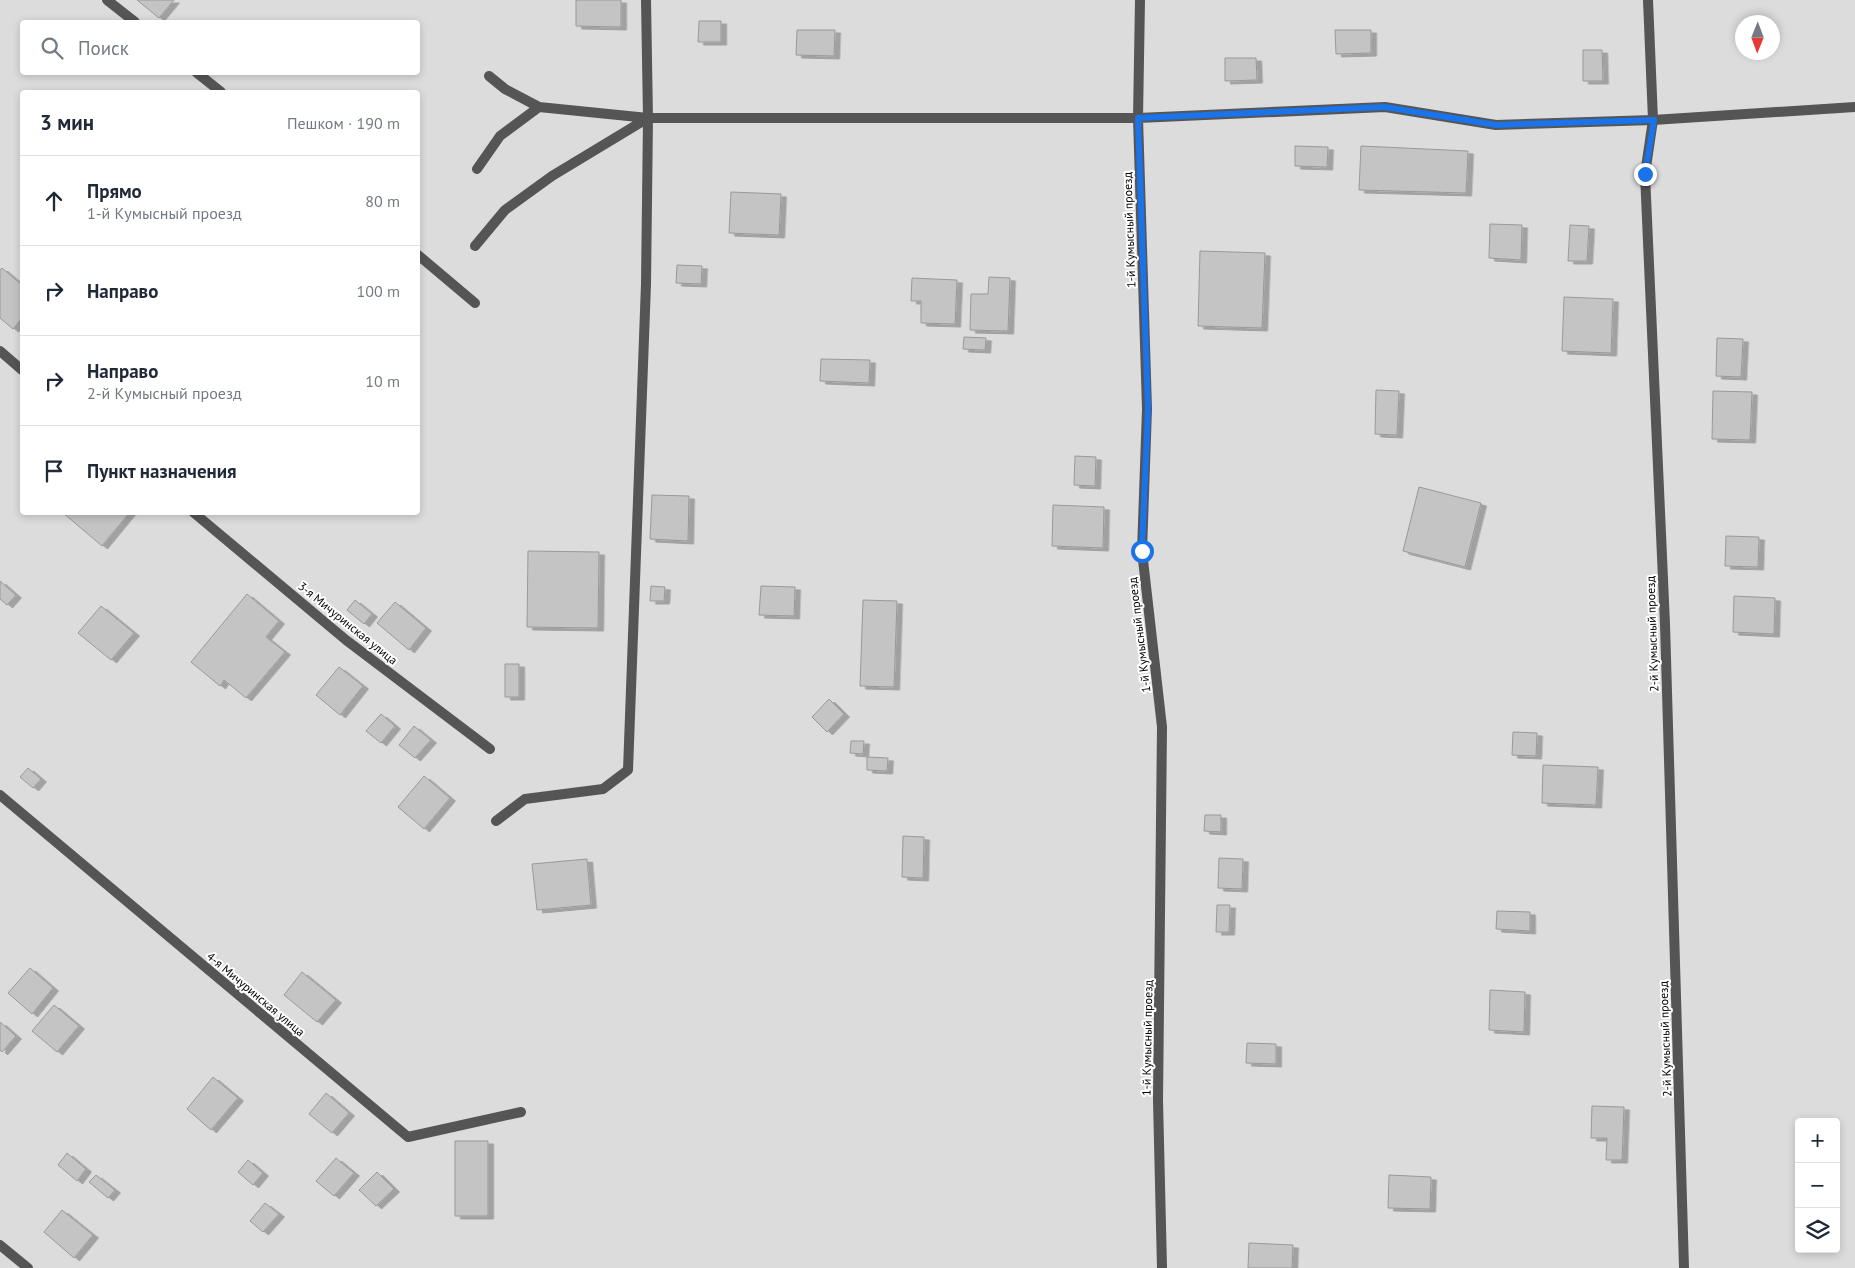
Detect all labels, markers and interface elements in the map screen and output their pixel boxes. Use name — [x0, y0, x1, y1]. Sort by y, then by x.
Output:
north arrow — [1735, 15, 1780, 60]
search box — [20, 20, 420, 75]
icon: search — [38, 34, 66, 62]
text: Поиск — [78, 36, 129, 60]
text: 3 мин — [40, 109, 94, 136]
text: Пешком · 190 m — [287, 113, 400, 133]
route end — [1634, 163, 1657, 186]
street label: 1-й Кумысный проезд — [1119, 171, 1139, 288]
text: Прямо — [87, 179, 142, 203]
icon: ahead — [40, 187, 68, 215]
text: 80 m — [365, 191, 400, 211]
text: 1-й Кумысный проезд — [87, 203, 242, 223]
icon: right — [40, 277, 68, 305]
text: Направо — [87, 279, 158, 303]
text: 100 m — [357, 281, 400, 301]
text: Направо — [87, 359, 158, 383]
icon: right — [40, 367, 68, 395]
text: 10 m — [365, 371, 400, 391]
text: 2-й Кумысный проезд — [87, 383, 242, 403]
icon: arrive — [40, 457, 68, 485]
text: Пункт назначения — [87, 459, 237, 483]
route start — [1131, 540, 1154, 563]
street label: 2-й Кумысный проезд — [1642, 575, 1662, 692]
street label: 1-й Кумысный проезд — [1124, 576, 1154, 693]
street label: 3-я Мичуринская улица — [295, 578, 401, 668]
street label: 4-я Мичуринская улица — [204, 949, 308, 1039]
street label: 1-й Кумысный проезд — [1138, 979, 1156, 1096]
street label: 2-й Кумысный проезд — [1655, 980, 1675, 1097]
map controls — [1795, 1118, 1840, 1253]
button: + — [1795, 1118, 1840, 1163]
button: − — [1795, 1163, 1840, 1208]
button: layers — [1795, 1208, 1840, 1253]

